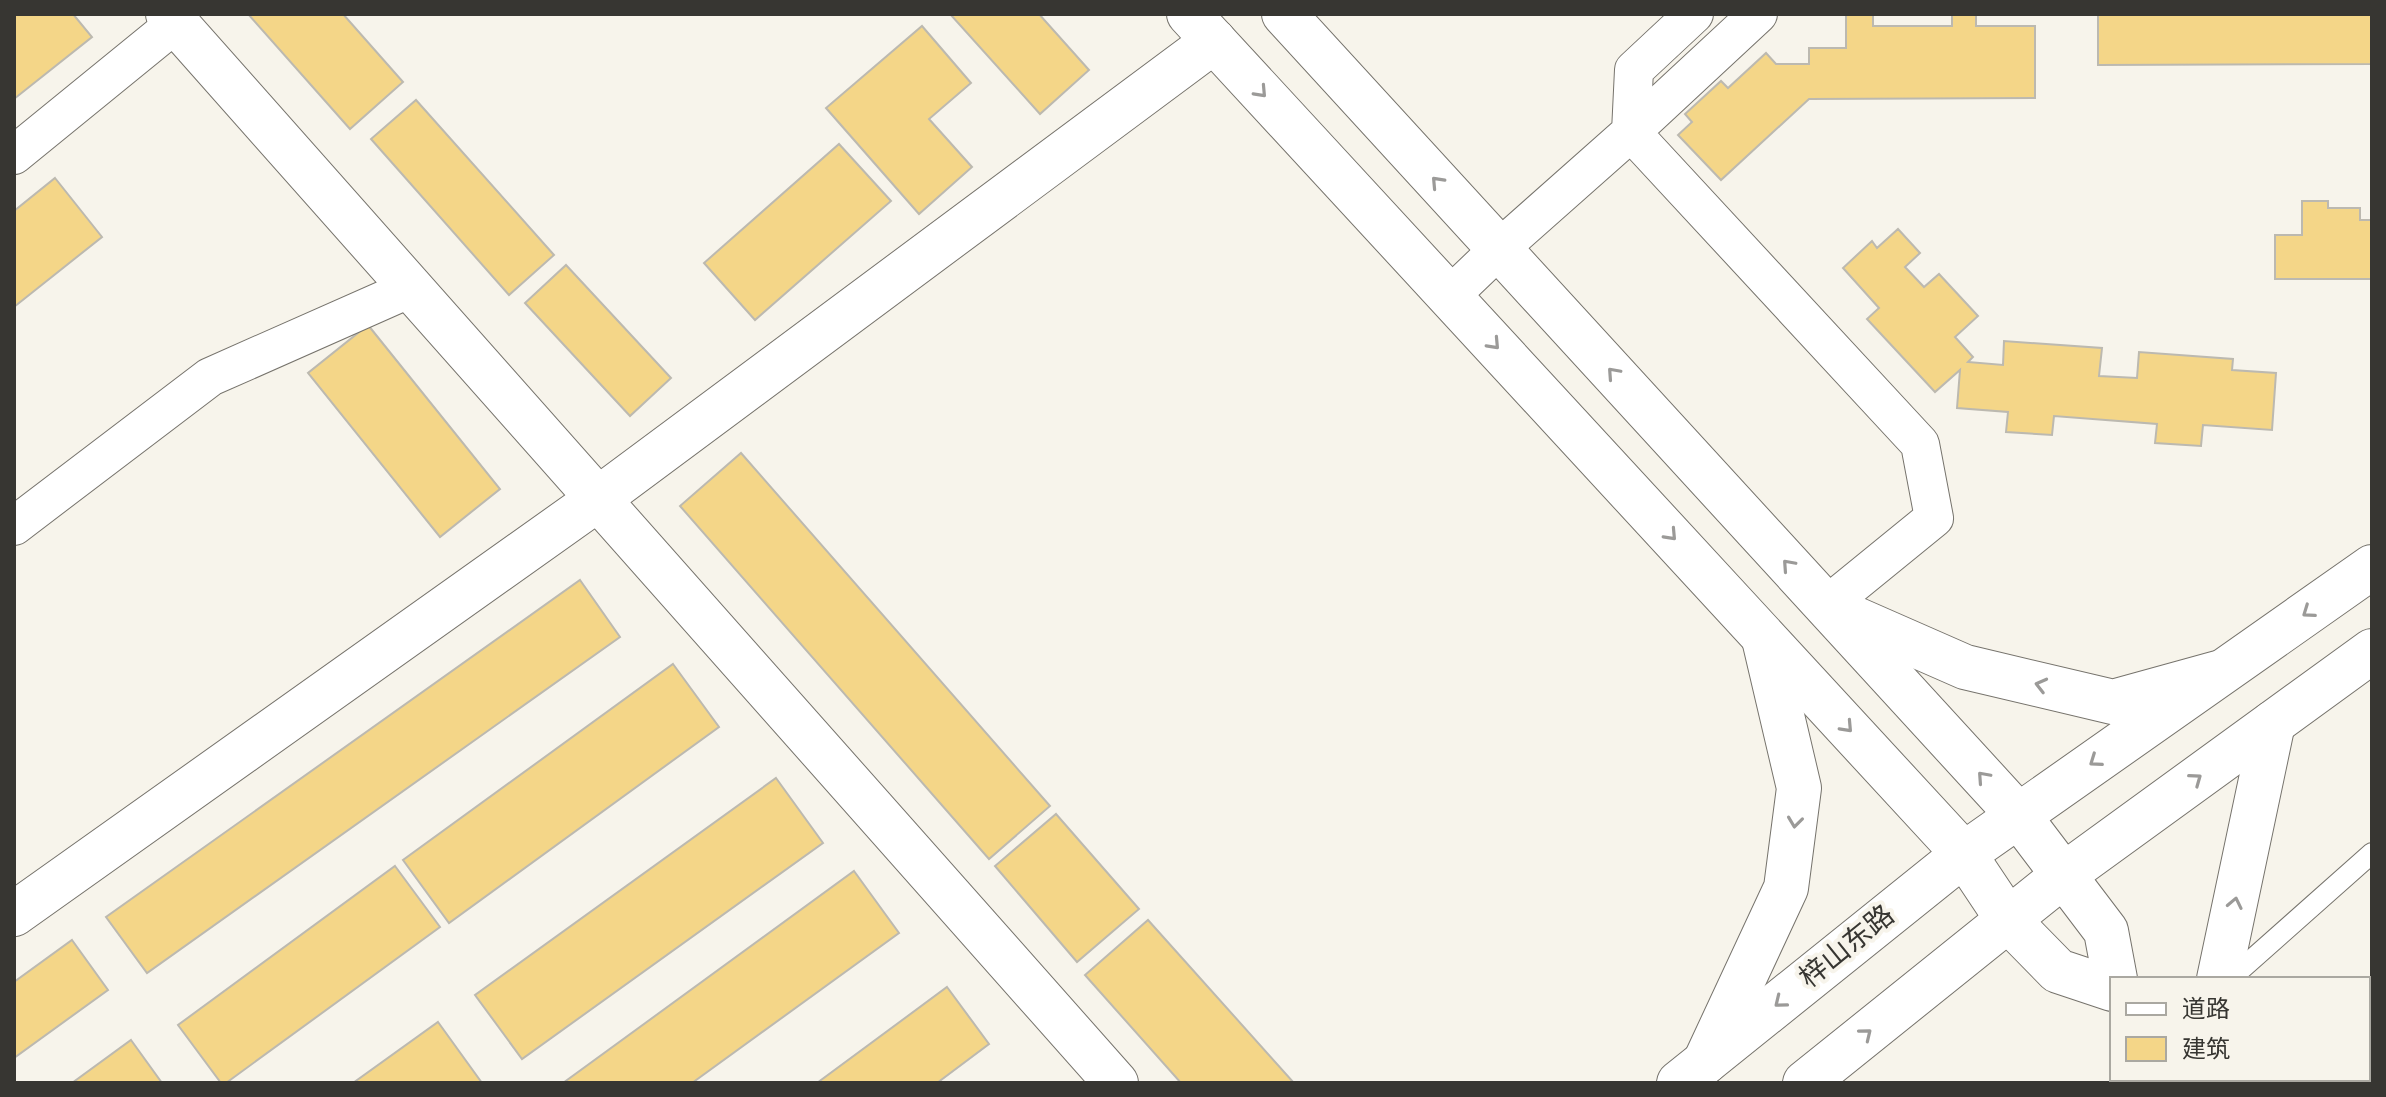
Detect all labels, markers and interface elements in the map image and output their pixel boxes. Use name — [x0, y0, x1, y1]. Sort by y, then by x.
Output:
one-way arrow — [1251, 83, 1266, 97]
one-way arrow — [1433, 176, 1447, 191]
one-way arrow — [1485, 335, 1499, 350]
one-way arrow — [1608, 368, 1622, 383]
one-way arrow — [1661, 526, 1675, 541]
one-way arrow — [1783, 560, 1798, 574]
one-way arrow — [2303, 602, 2317, 617]
one-way arrow — [2034, 677, 2048, 694]
one-way arrow — [1837, 717, 1851, 732]
one-way arrow — [2090, 751, 2104, 766]
one-way arrow — [1978, 772, 1993, 787]
one-way arrow — [2187, 774, 2202, 789]
one-way arrow — [1787, 815, 1804, 829]
one-way arrow — [2226, 896, 2243, 910]
street label: 梓山东路 — [1793, 899, 1903, 997]
legend — [2110, 977, 2370, 1081]
one-way arrow — [1775, 992, 1789, 1007]
text: 道路 — [2182, 996, 2230, 1026]
one-way arrow — [1856, 1030, 1871, 1044]
text: 建筑 — [2182, 1036, 2230, 1066]

